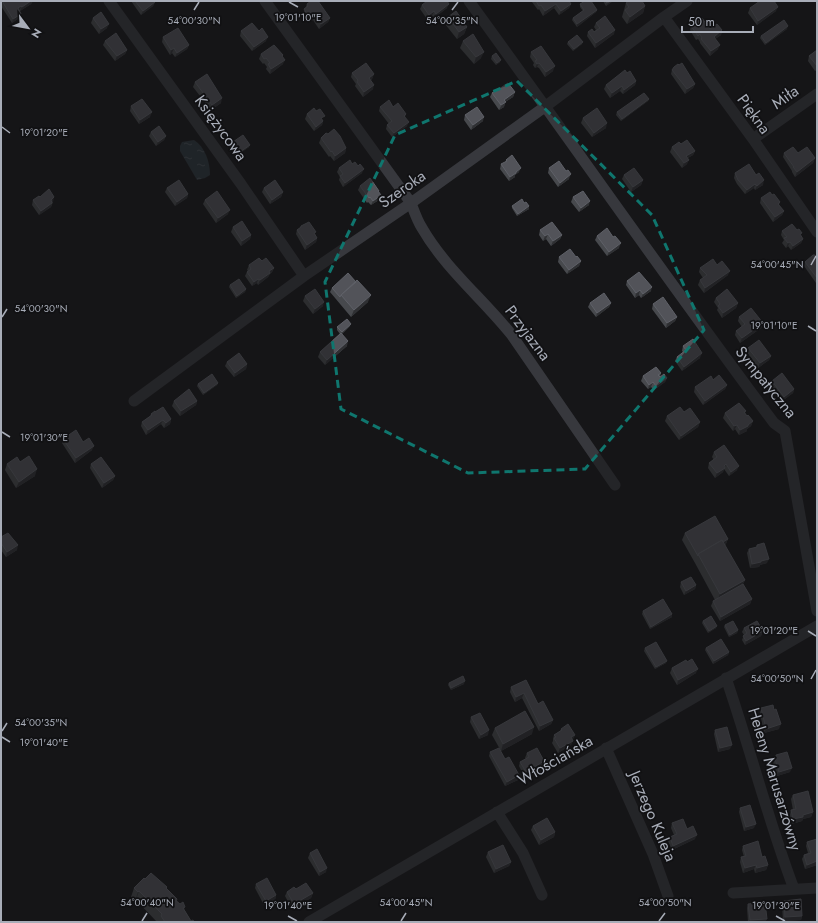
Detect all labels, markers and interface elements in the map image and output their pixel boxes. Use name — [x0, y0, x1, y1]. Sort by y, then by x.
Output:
north arrow — [8, 8, 48, 48]
scale bar — [682, 8, 753, 34]
text: 19°01'10"E — [274, 10, 322, 25]
text: 54°00'30"N — [168, 13, 220, 28]
text: 54°00'35"N — [426, 13, 478, 28]
text: 50 m — [688, 13, 715, 31]
text: N — [27, 25, 46, 41]
street label: Miła — [767, 79, 803, 115]
street label: Piękna — [732, 89, 776, 139]
street label: Księżycowa — [189, 90, 253, 166]
text: 19°01'20"E — [20, 125, 68, 140]
street label: Szeroka — [374, 164, 430, 214]
text: 54°00'45"N — [751, 257, 803, 272]
street label: Przyjazna — [499, 300, 557, 366]
text: 54°00'30"N — [15, 301, 67, 316]
text: 19°01'10"E — [750, 318, 798, 333]
street label: Sympatyczna — [730, 341, 802, 423]
text: 19°01'30"E — [20, 430, 68, 445]
text: 19°01'20"E — [750, 623, 798, 638]
text: 54°00'50"N — [750, 671, 804, 686]
street label: Heleny Marusarzówny — [742, 705, 808, 854]
text: 54°00'35"N — [15, 715, 67, 730]
street label: Włościańska — [513, 729, 597, 791]
text: 19°01'40"E — [20, 735, 68, 750]
street label: Jerzego Kuleja — [623, 765, 682, 865]
text: 54°00'40"N — [120, 895, 174, 910]
text: 54°00'45"N — [380, 895, 432, 910]
text: 54°00'50"N — [638, 895, 692, 910]
text: 19°01'40"E — [264, 898, 312, 913]
text: 19°01'30"E — [752, 898, 800, 913]

